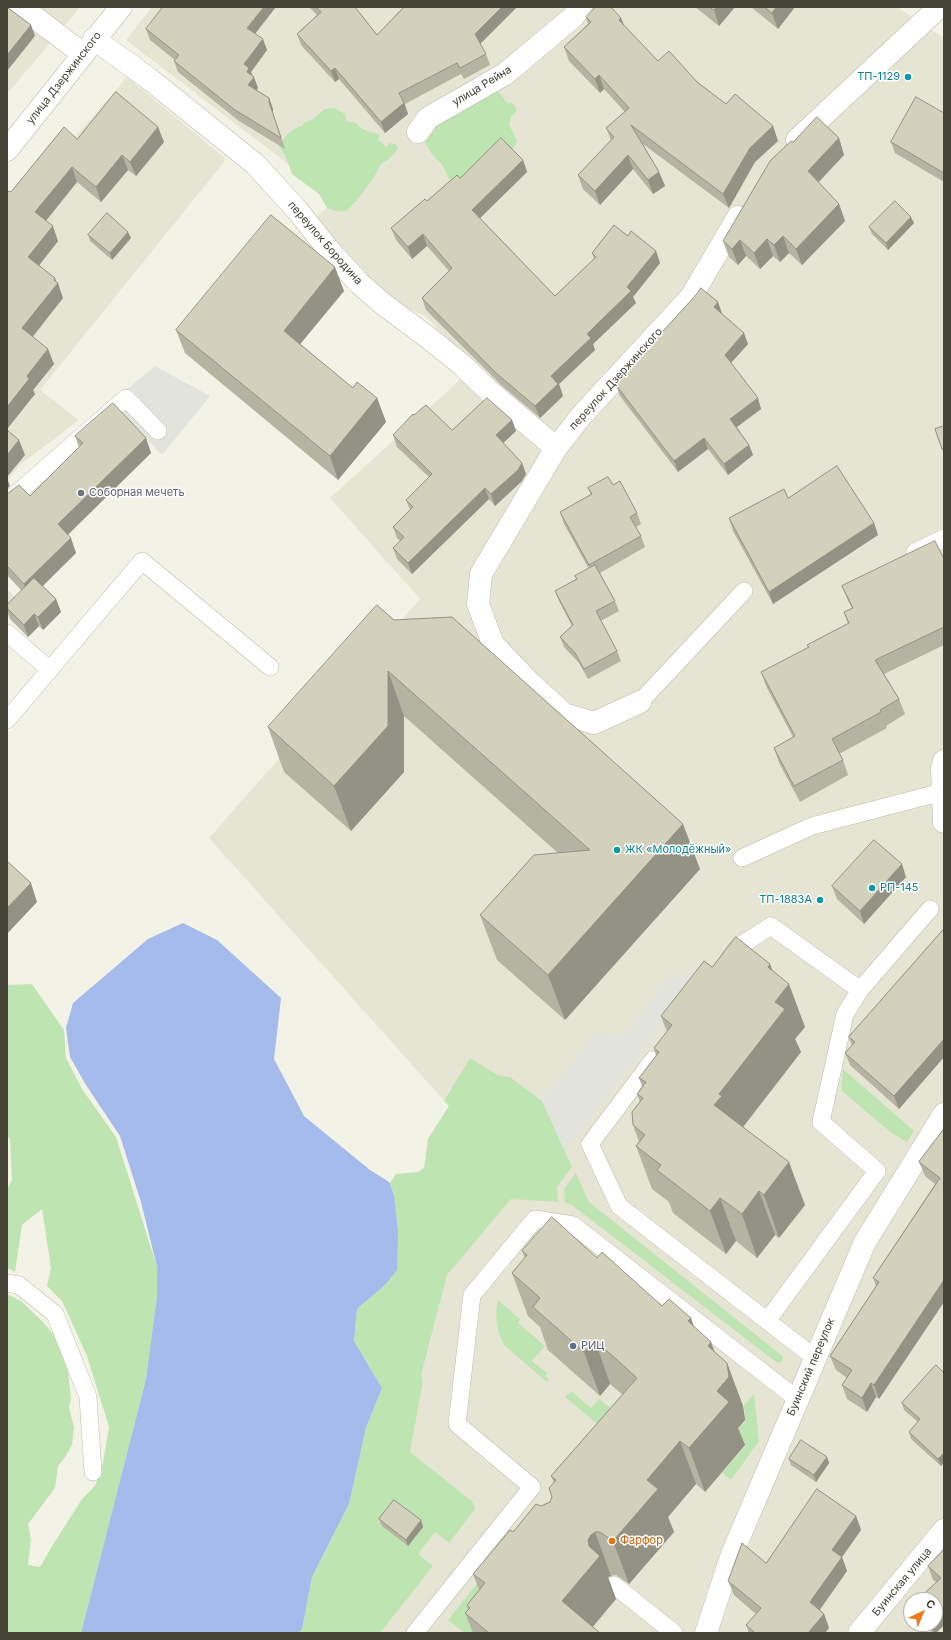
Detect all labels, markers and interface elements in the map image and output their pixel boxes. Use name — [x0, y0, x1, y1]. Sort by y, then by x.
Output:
street label: улица Дзержинского — [24, 29, 104, 127]
street label: улица Рейна — [450, 63, 514, 109]
place label: ТП-1129 — [857, 70, 900, 84]
marker: ТП-1129 — [903, 72, 913, 82]
street label: переулок Бородина — [285, 198, 365, 288]
street label: переулок Дзержинского — [567, 325, 665, 433]
place label: Соборная мечеть — [89, 486, 185, 500]
marker: Соборная мечеть — [76, 488, 86, 498]
place label: ЖК «Молодёжный» — [625, 843, 731, 857]
marker: ЖК «Молодёжный» — [612, 845, 622, 855]
place label: РП-145 — [880, 881, 919, 895]
marker: РП-145 — [867, 883, 877, 893]
place label: ТП-1883А — [759, 893, 812, 907]
marker: ТП-1883А — [815, 895, 825, 905]
street label: Буинский переулок — [784, 1316, 838, 1418]
place label: РИЦ — [581, 1339, 604, 1353]
marker: РИЦ — [568, 1341, 578, 1351]
place label: Фарфор — [620, 1534, 663, 1548]
marker: Фарфор — [607, 1536, 617, 1546]
street label: Буинская улица — [870, 1545, 934, 1619]
north arrow — [903, 1592, 943, 1632]
text: С — [923, 1596, 938, 1612]

